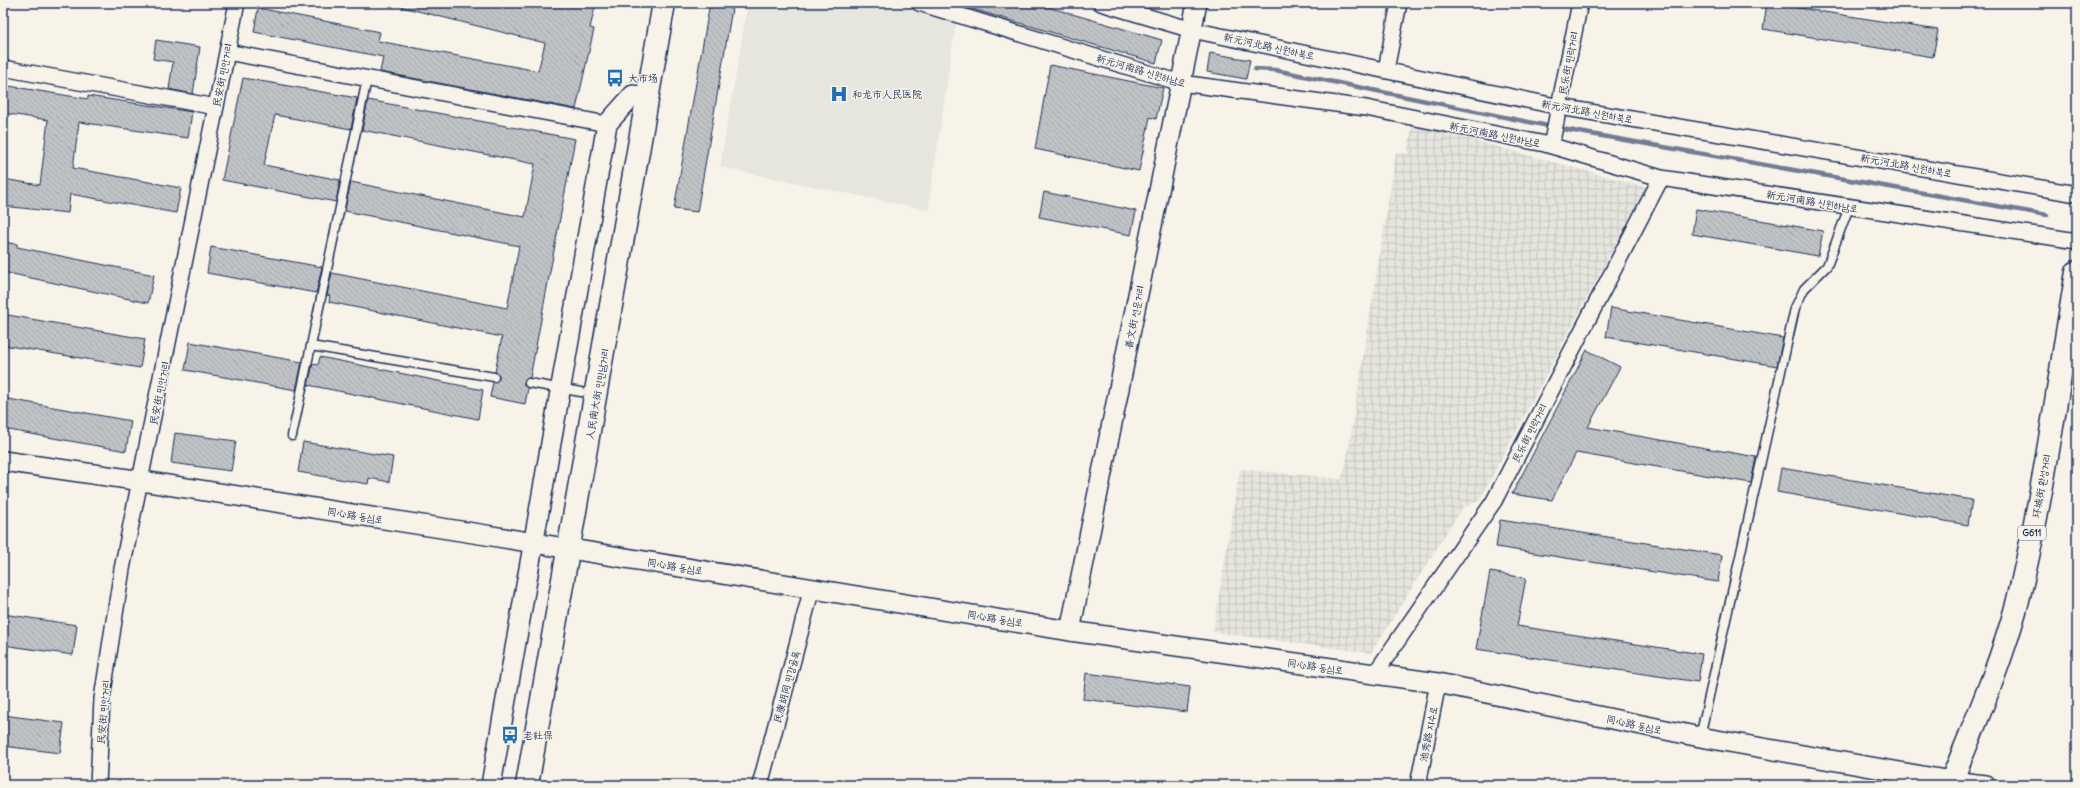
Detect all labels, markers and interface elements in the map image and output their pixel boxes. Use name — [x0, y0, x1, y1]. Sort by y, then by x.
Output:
street label: 民乐街 민락거리 — [1556, 30, 1581, 96]
street label: 新元河北路 신원하북로 — [1222, 31, 1316, 62]
street label: 民安街 민안거리 — [210, 42, 235, 108]
street label: 新元河南路 신원하남로 — [1095, 51, 1187, 89]
bus stop icon: 大市场 — [605, 68, 625, 88]
place label: 大市场 — [628, 72, 658, 85]
hospital icon: 和龙市人民医院 — [829, 84, 849, 104]
place label: 和龙市人民医院 — [852, 88, 922, 101]
street label: 新元河北路 신원하북로 — [1540, 97, 1634, 126]
street label: 新元河南路 신원하남로 — [1448, 119, 1542, 150]
street label: 新元河北路 신원하북로 — [1859, 151, 1953, 180]
street label: 新元河南路 신원하남로 — [1765, 188, 1859, 215]
street label: 善文街 선문거리 — [1122, 284, 1147, 350]
street label: 人民南大街 인민남거리 — [583, 347, 612, 441]
street label: 民安街 민안거리 — [147, 360, 172, 426]
street label: 民乐街 민락거리 — [1509, 402, 1550, 465]
street label: 环城街 환성거리 — [2029, 453, 2054, 519]
street label: 同心路 동심로 — [326, 505, 384, 526]
road number: G611 — [2018, 526, 2046, 540]
street label: 同心路 동심로 — [646, 556, 704, 577]
street label: 同心路 동심로 — [966, 608, 1024, 629]
street label: 民康胡同 민강골목 — [771, 649, 802, 725]
street label: 同心路 동심로 — [1286, 656, 1344, 677]
street label: 民安街 민안거리 — [94, 679, 113, 745]
street label: 池秀路 지수로 — [1417, 705, 1440, 763]
street label: 同心路 동심로 — [1605, 712, 1663, 737]
bus stop icon: 老社保 — [500, 725, 520, 745]
place label: 老社保 — [523, 729, 553, 742]

